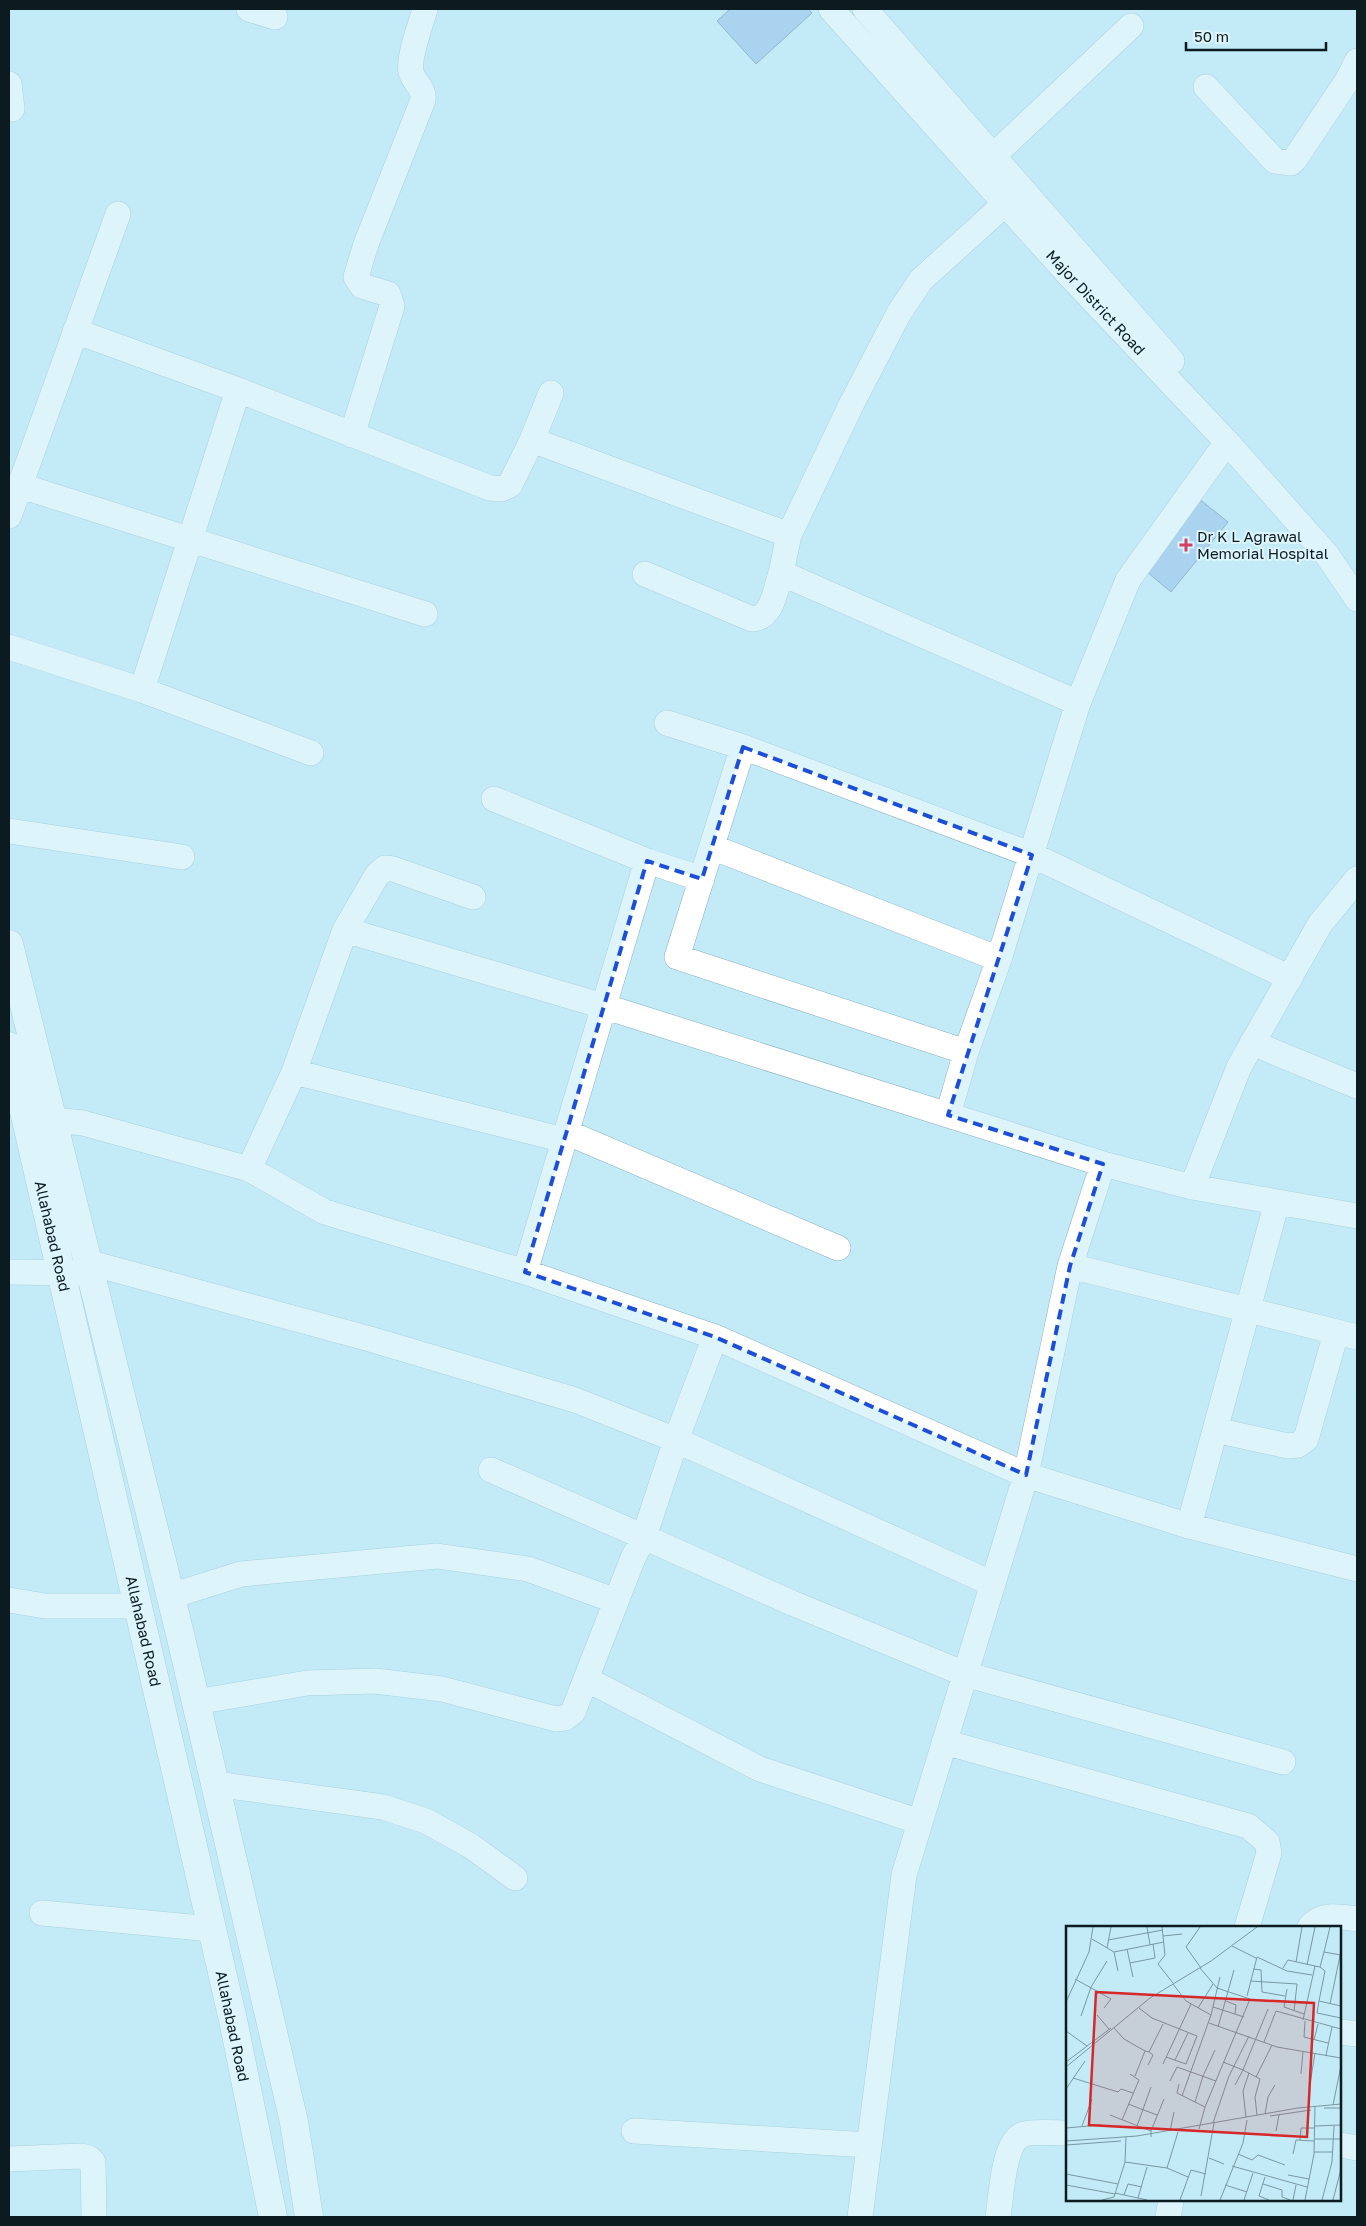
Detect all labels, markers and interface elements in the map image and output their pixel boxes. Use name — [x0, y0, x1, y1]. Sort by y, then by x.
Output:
scale bar — [1186, 20, 1326, 52]
text: 50 m — [1194, 27, 1229, 45]
street label: Major District Road — [1043, 246, 1149, 358]
place label: Dr K L Agrawal Memorial Hospital — [1197, 527, 1329, 562]
marker: Dr K L Agrawal Memorial Hospital — [1179, 538, 1193, 552]
street label: Allahabad Road — [32, 1179, 74, 1293]
street label: Allahabad Road — [123, 1574, 165, 1688]
inset map — [1066, 1926, 1341, 2201]
street label: Allahabad Road — [212, 1969, 254, 2083]

